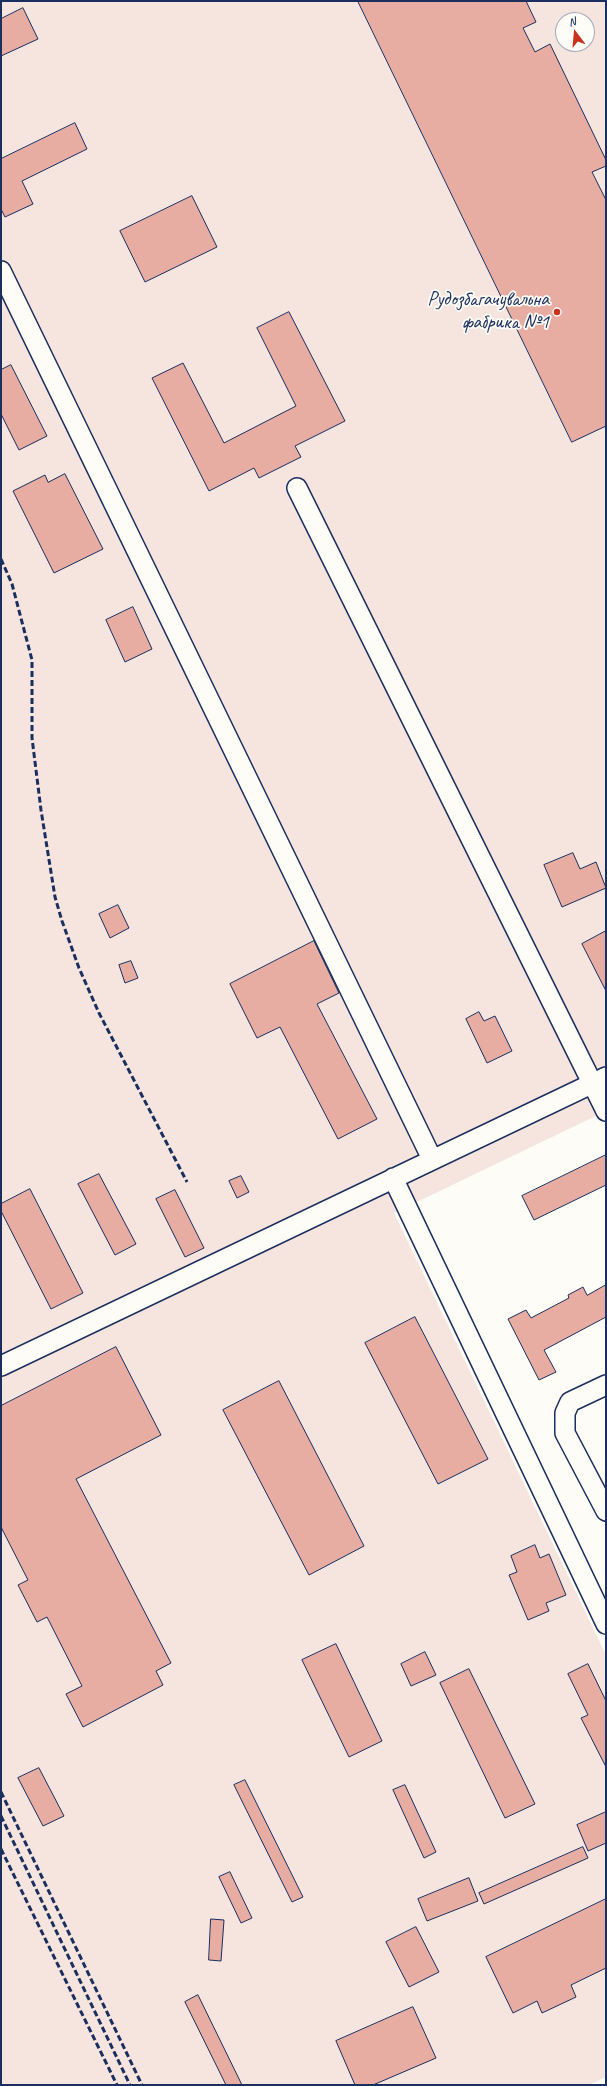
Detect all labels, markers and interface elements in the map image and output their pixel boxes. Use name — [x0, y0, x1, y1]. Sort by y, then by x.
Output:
north arrow — [555, 12, 595, 52]
text: N — [567, 14, 577, 29]
place label: Рудозбагачувальна фабрика №1 — [427, 288, 549, 335]
marker: Рудозбагачувальна фабрика №1 — [552, 307, 562, 317]

